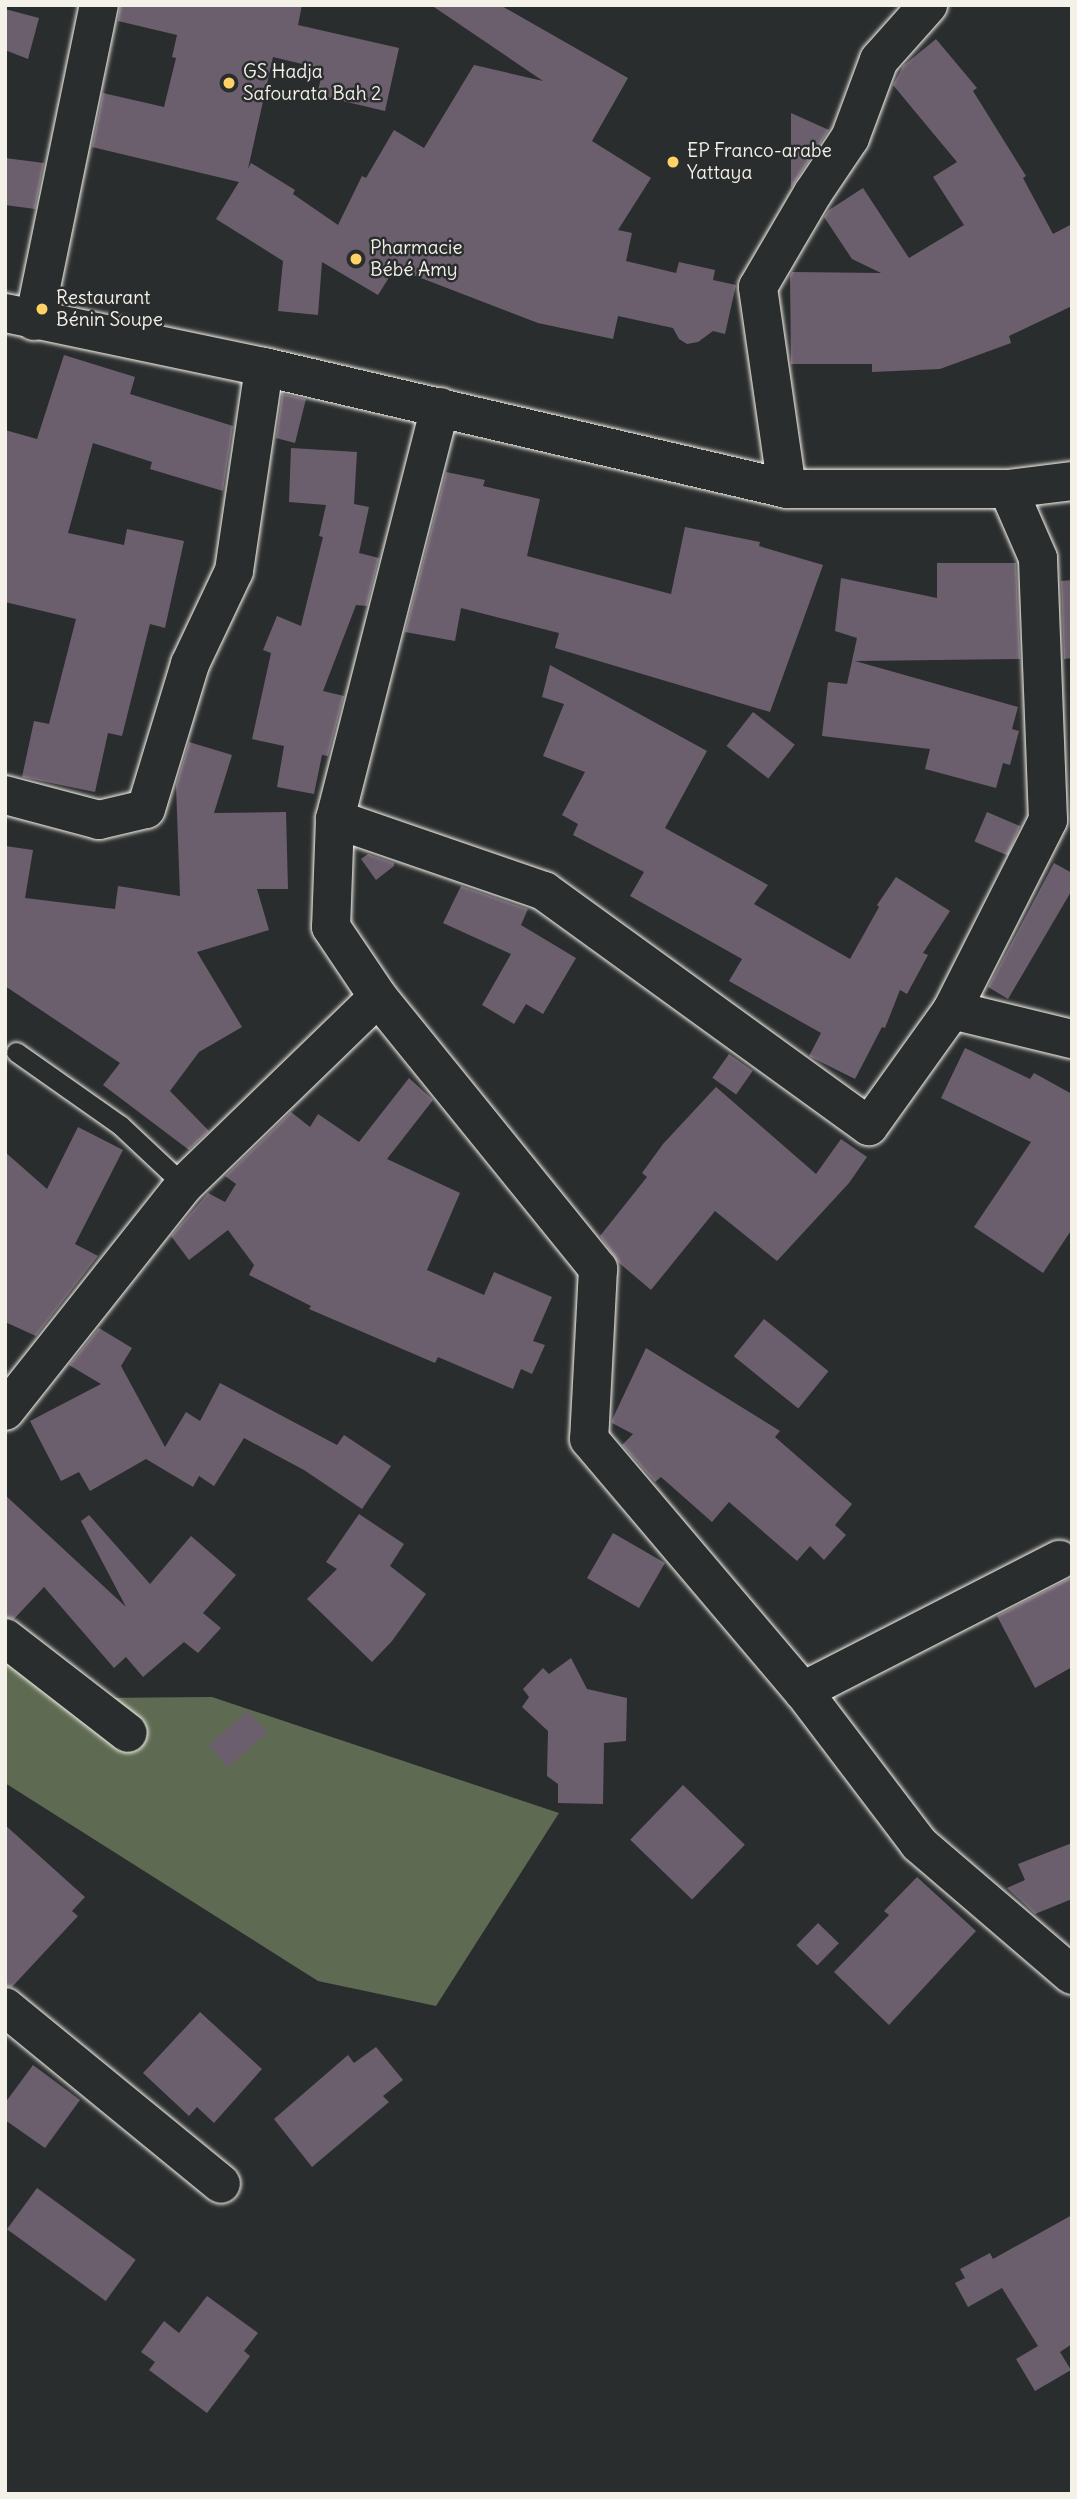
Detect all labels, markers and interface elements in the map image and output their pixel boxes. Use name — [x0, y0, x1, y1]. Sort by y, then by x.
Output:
place label: GS Hadja Safourata Bah 2 — [243, 61, 382, 105]
marker: GS Hadja Safourata Bah 2 — [221, 75, 237, 91]
place label: EP Franco-arabe Yattaya — [687, 140, 832, 184]
marker: EP Franco-arabe Yattaya — [665, 154, 681, 170]
place label: Pharmacie Bébé Amy — [370, 237, 463, 281]
marker: Pharmacie Bébé Amy — [348, 251, 364, 267]
place label: Restaurant Bénin Soupe — [56, 287, 163, 331]
marker: Restaurant Bénin Soupe — [34, 301, 50, 317]

